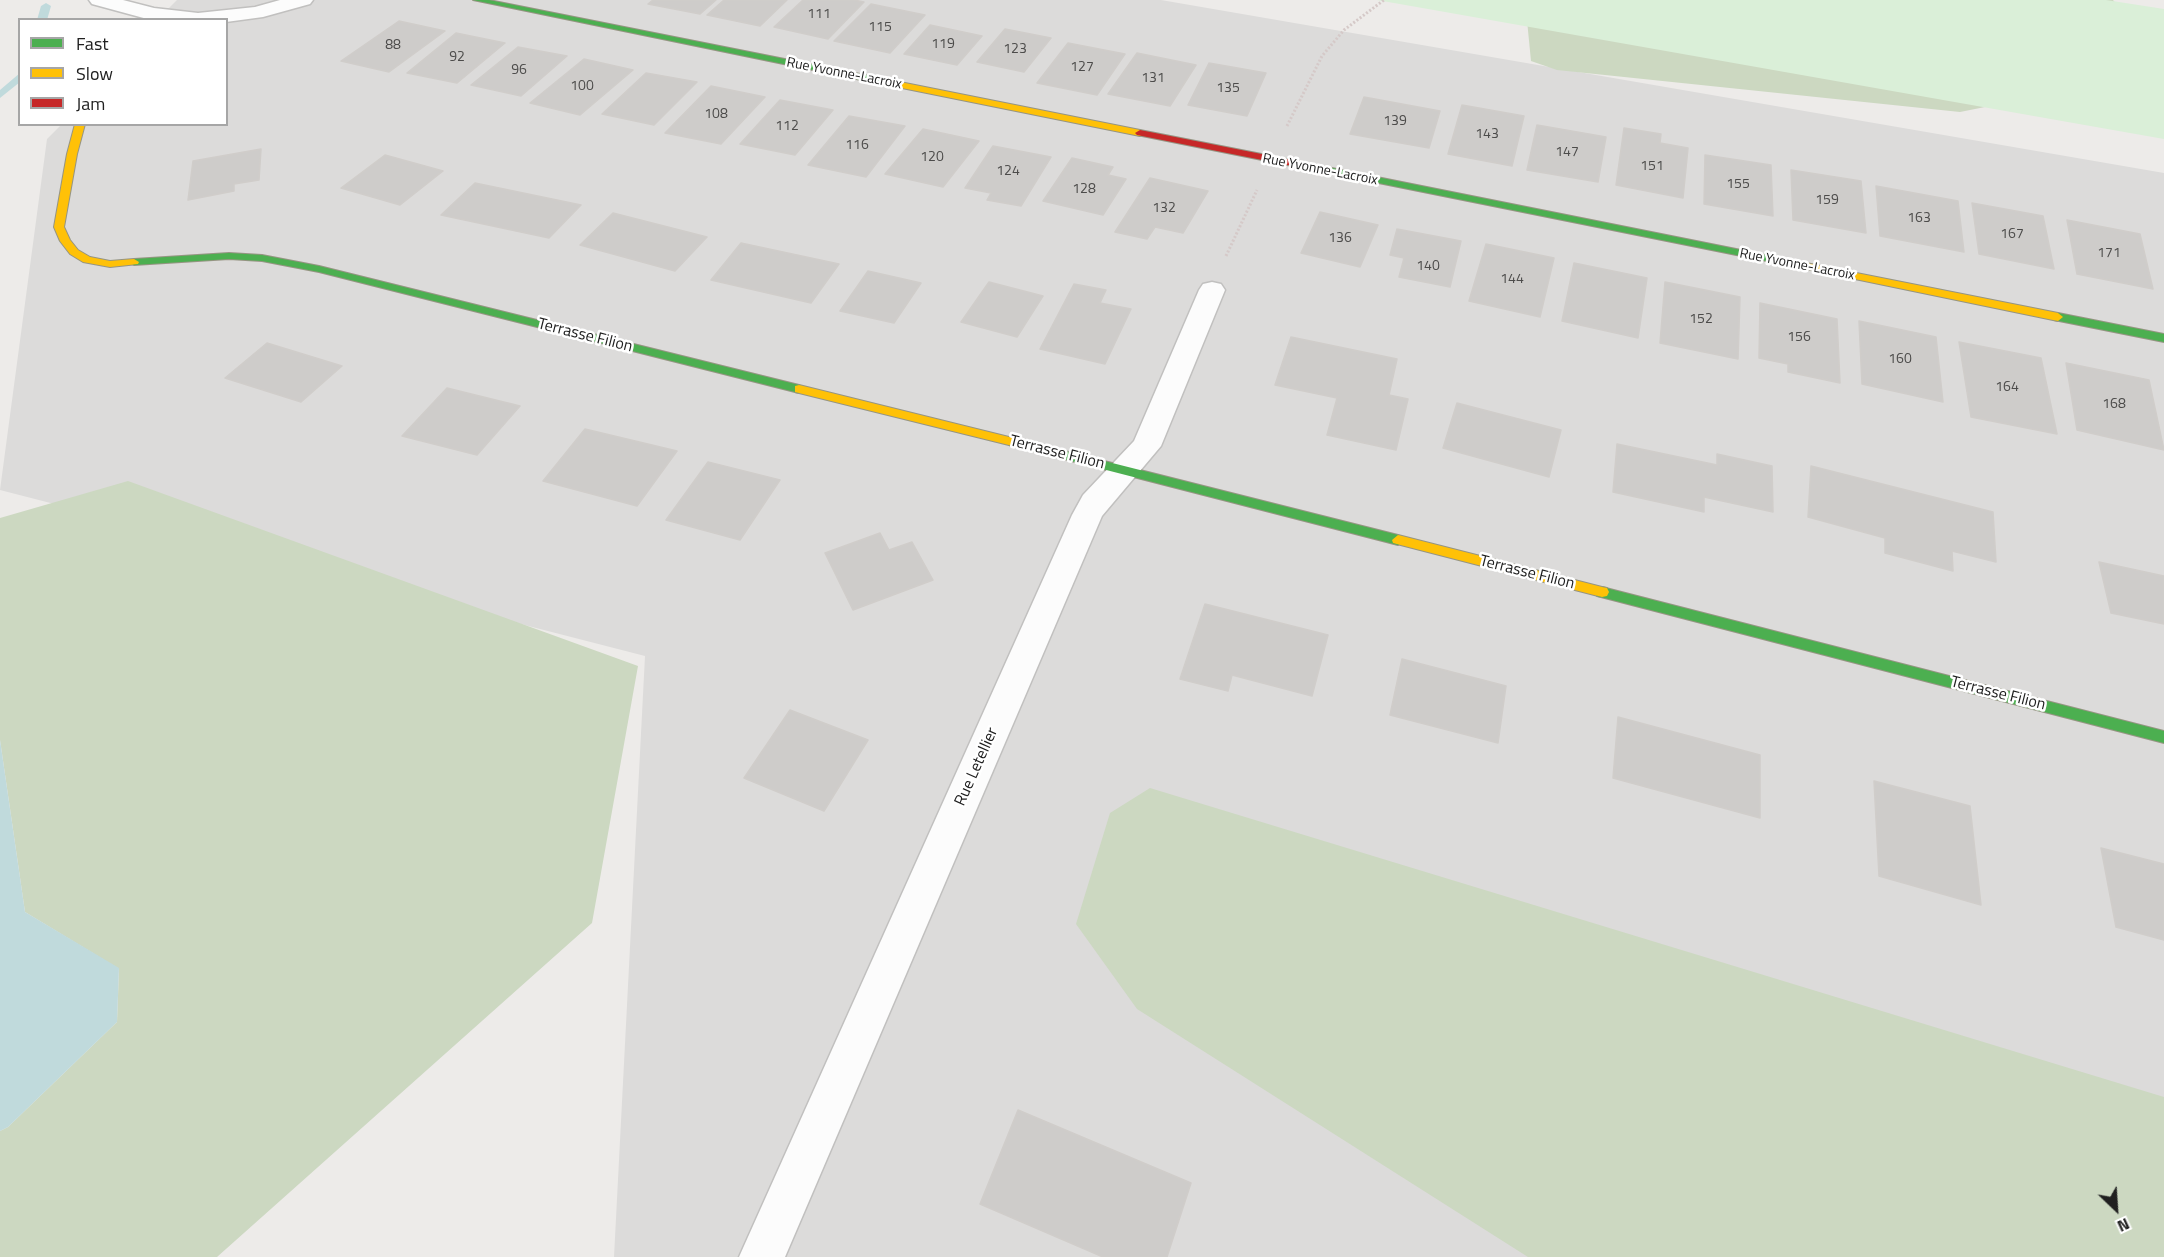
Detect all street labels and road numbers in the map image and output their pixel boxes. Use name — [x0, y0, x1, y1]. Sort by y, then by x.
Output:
street label: Rue Yvonne-Lacroix — [785, 55, 903, 93]
street label: Rue Yvonne-Lacroix — [1261, 151, 1379, 189]
street label: Rue Yvonne-Lacroix — [1738, 246, 1856, 284]
street label: Terrasse Filion — [536, 315, 634, 357]
street label: Terrasse Filion — [1008, 432, 1106, 474]
street label: Terrasse Filion — [1478, 552, 1576, 594]
street label: Terrasse Filion — [1949, 673, 2047, 715]
street label: Rue Letellier — [951, 725, 1003, 809]

